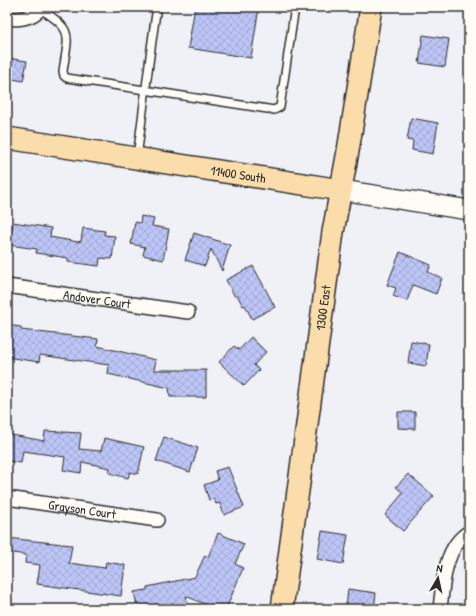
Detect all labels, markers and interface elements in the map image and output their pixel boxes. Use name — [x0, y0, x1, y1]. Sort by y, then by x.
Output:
street label: 11400 South — [209, 161, 267, 187]
street label: 1300 East — [311, 283, 335, 332]
street label: Andover Court — [62, 285, 133, 313]
street label: Grayson Court — [47, 495, 118, 523]
north arrow — [418, 558, 458, 598]
text: N — [436, 561, 444, 576]

